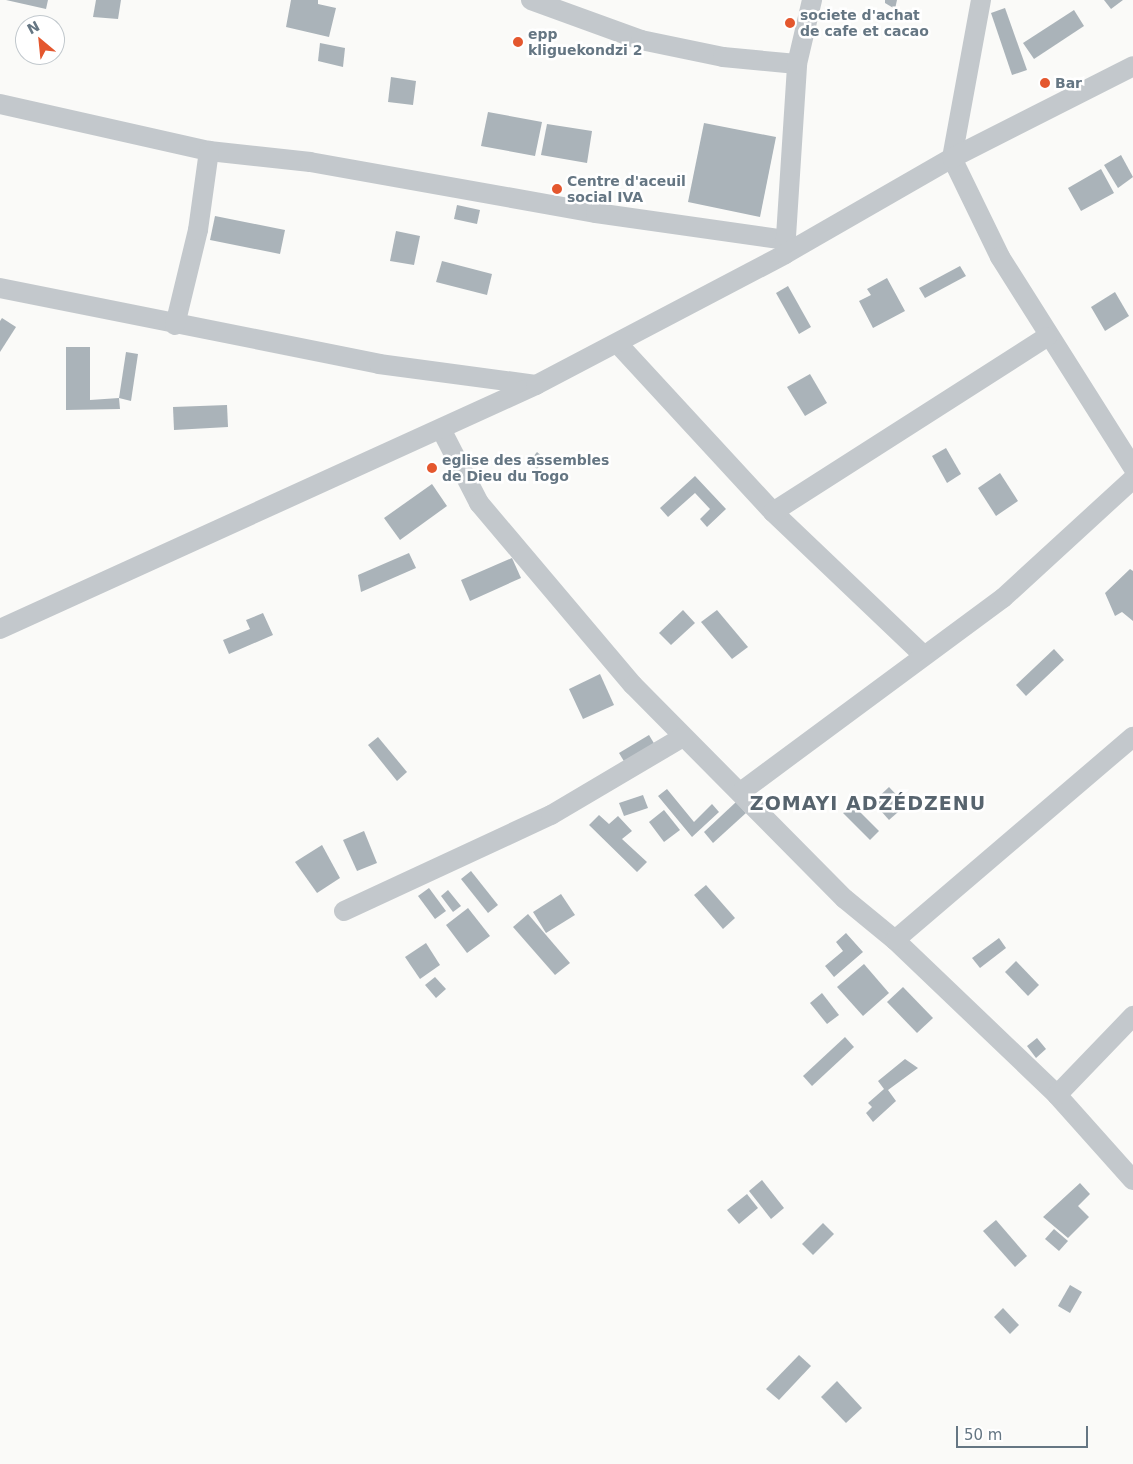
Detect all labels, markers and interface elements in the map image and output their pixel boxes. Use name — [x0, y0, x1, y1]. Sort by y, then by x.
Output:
place label: societe d'achat de cafe et cacao — [800, 7, 929, 40]
north arrow — [15, 15, 65, 65]
marker: societe d'achat de cafe et cacao — [784, 17, 796, 29]
text: N — [24, 18, 42, 37]
place label: epp kliguekondzi 2 — [528, 26, 642, 58]
marker: epp kliguekondzi 2 — [512, 36, 524, 48]
place label: Bar — [1055, 75, 1082, 91]
marker: Bar — [1039, 77, 1051, 89]
place label: Centre d'aceuil social IVA — [567, 173, 686, 206]
marker: Centre d'aceuil social IVA — [551, 183, 563, 195]
place label: eglise des assembles de Dieu du Togo — [442, 452, 609, 484]
marker: eglise des assembles de Dieu du Togo — [426, 462, 438, 474]
district label: ZOMAYI ADZÉDZENU — [748, 793, 988, 815]
scale bar — [958, 1416, 1090, 1448]
text: 50 m — [964, 1426, 1002, 1444]

